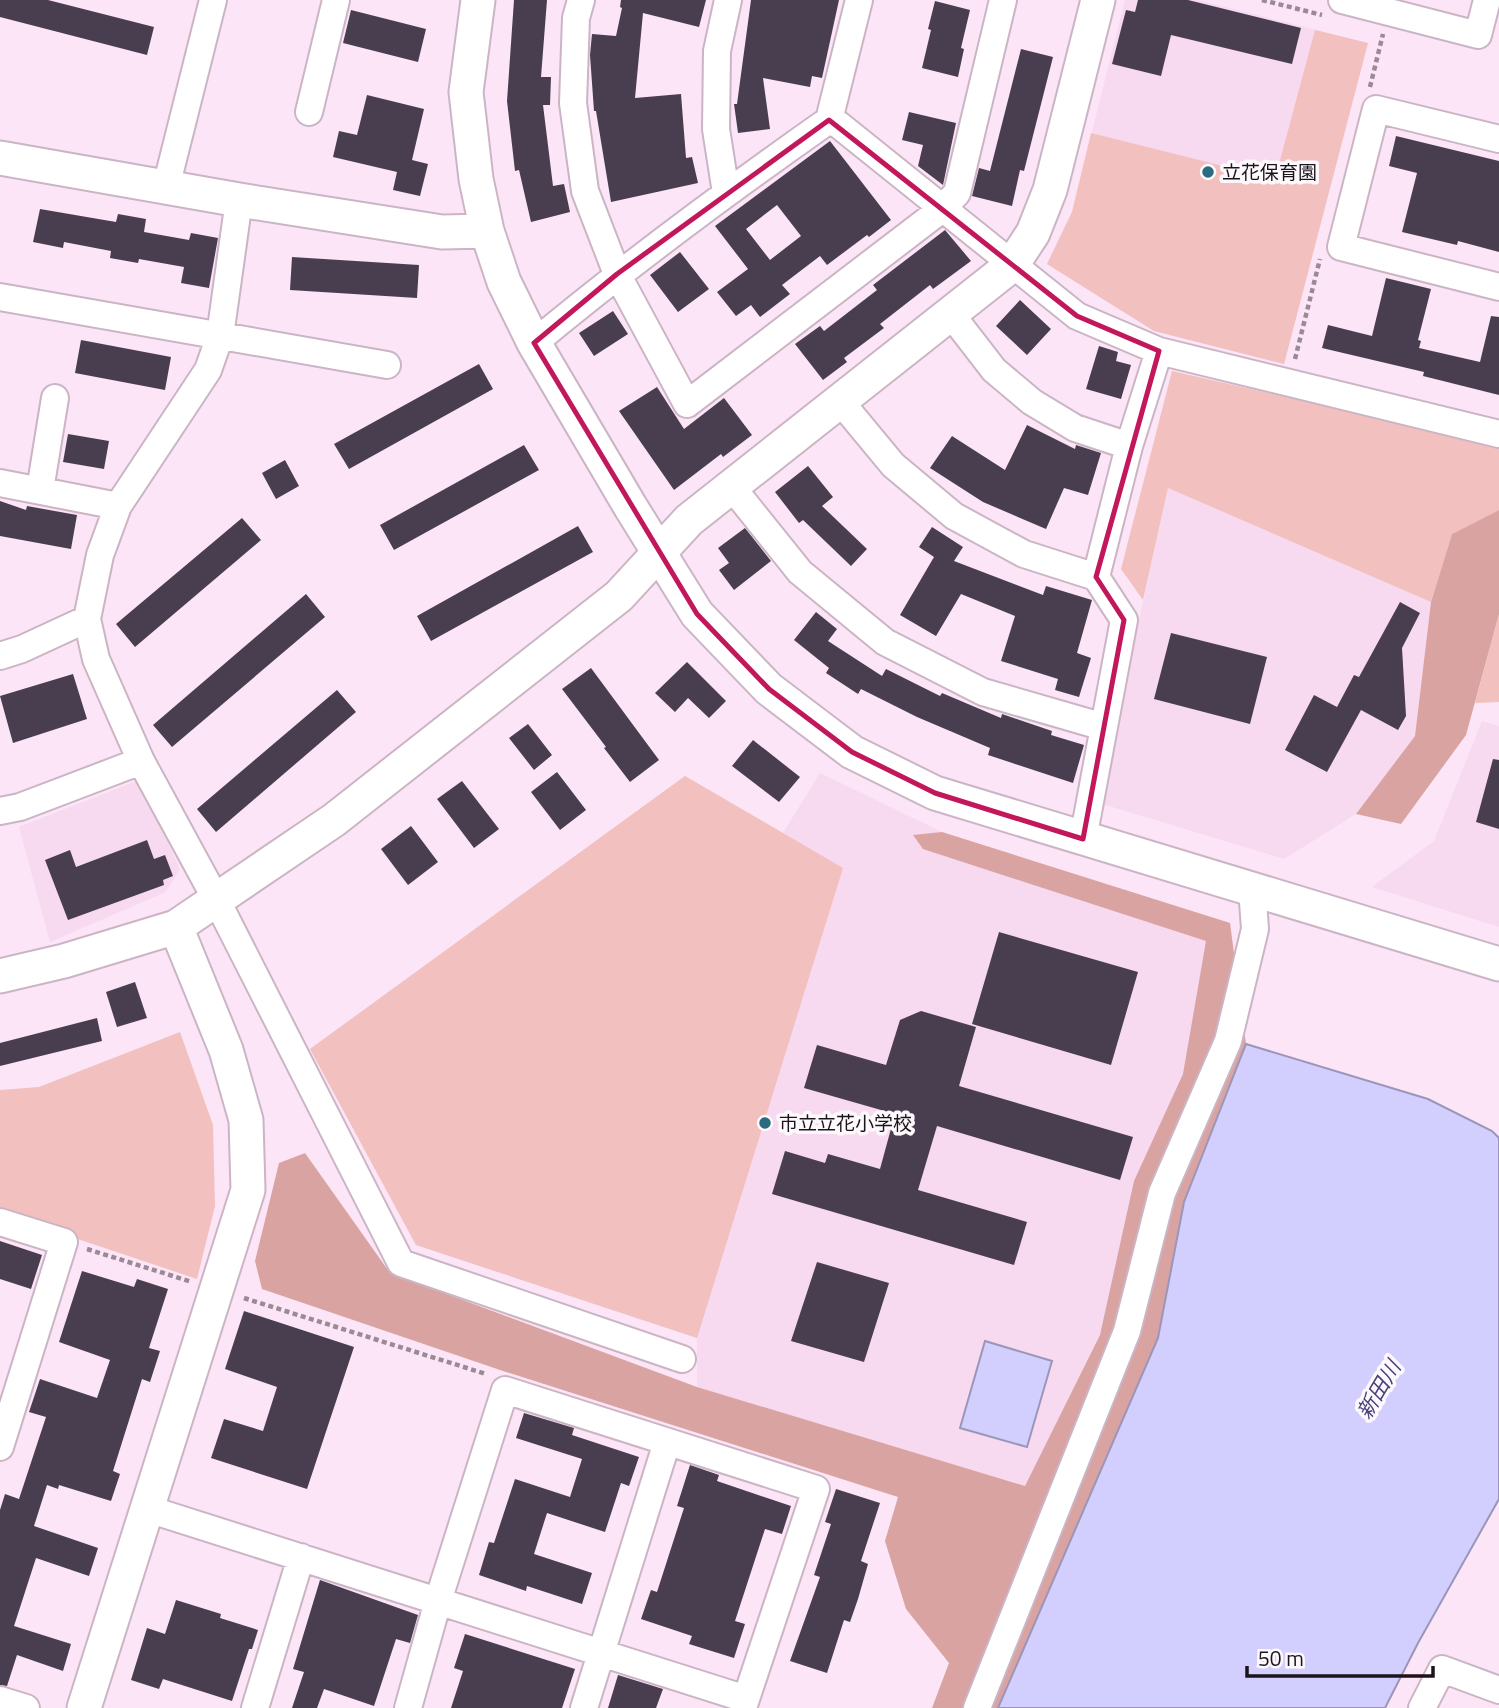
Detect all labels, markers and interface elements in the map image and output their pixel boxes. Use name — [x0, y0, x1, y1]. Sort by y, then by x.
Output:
place label: 立花保育園 — [1222, 157, 1317, 186]
marker: 立花保育園 — [1200, 164, 1216, 180]
place label: 市立立花小学校 — [779, 1108, 912, 1137]
marker: 市立立花小学校 — [757, 1115, 773, 1131]
water label: 新田川 — [1348, 1353, 1409, 1425]
scale bar — [1247, 1634, 1432, 1678]
text: 50 m — [1258, 1642, 1304, 1674]

